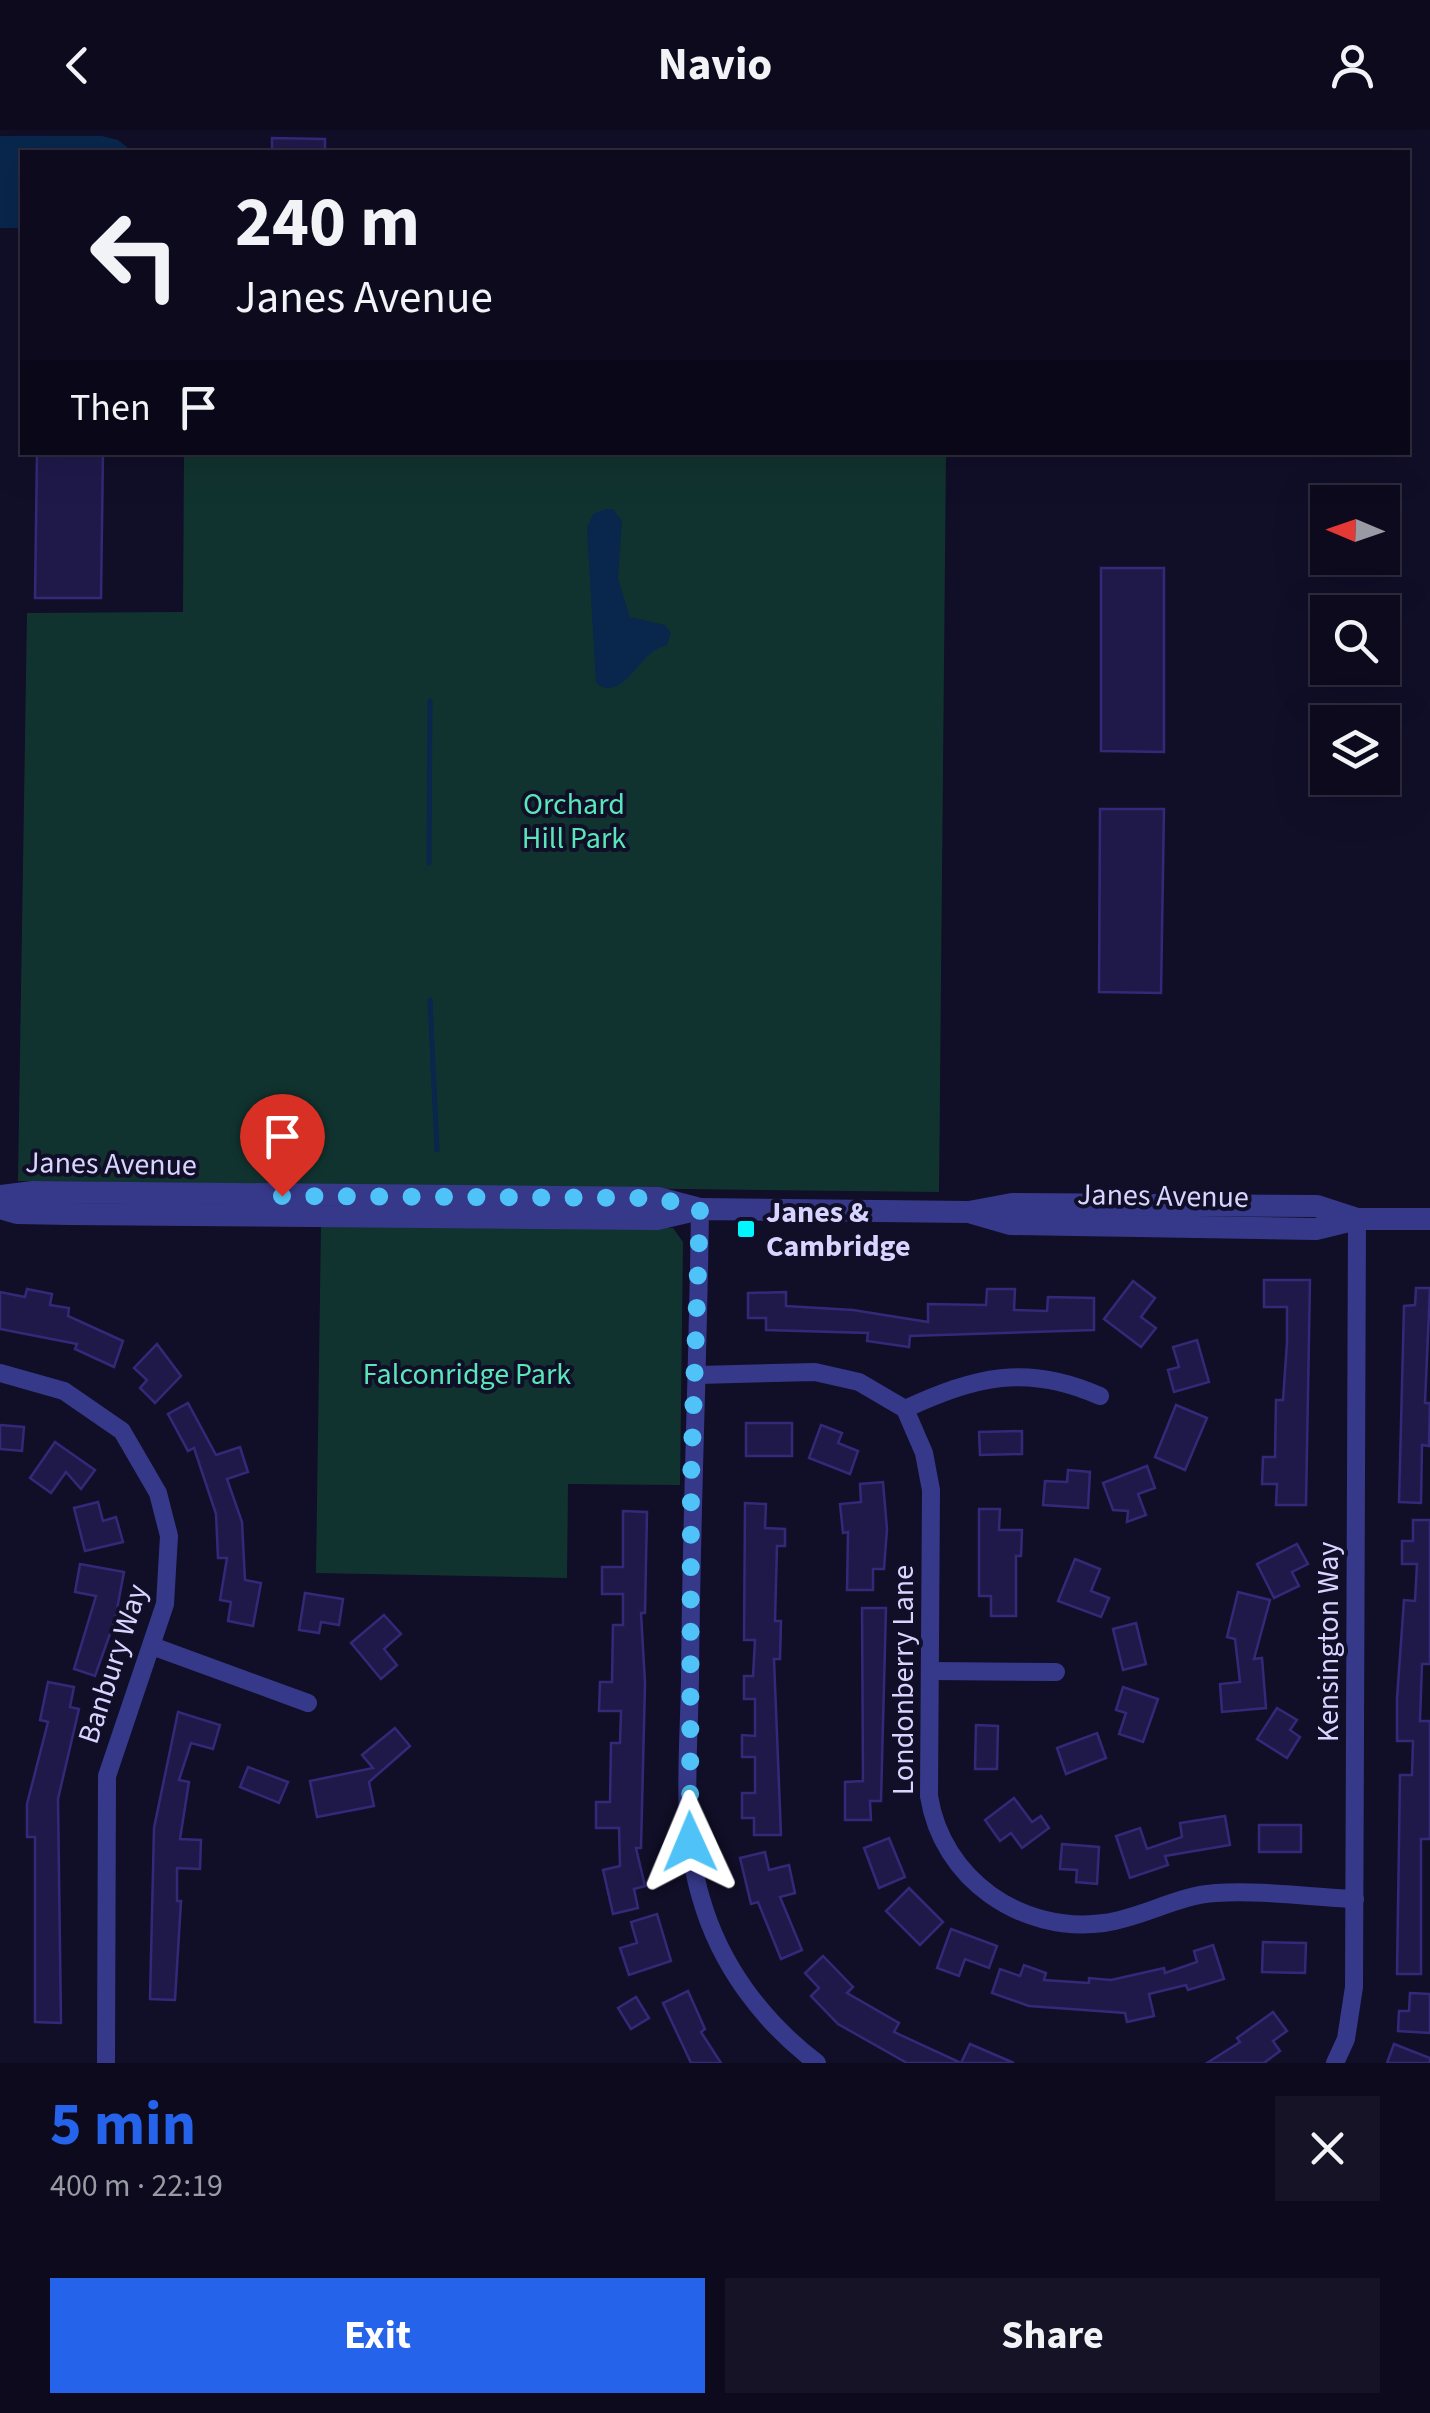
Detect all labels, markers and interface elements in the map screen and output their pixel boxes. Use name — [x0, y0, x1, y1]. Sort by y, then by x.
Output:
text: Navio — [658, 33, 772, 97]
icon: back — [50, 38, 105, 93]
icon: person — [1325, 38, 1380, 93]
text: 240 m — [235, 173, 420, 273]
icon: left — [70, 190, 200, 320]
text: Janes Avenue — [235, 266, 493, 330]
icon: arrive — [171, 380, 226, 435]
text: Then — [70, 381, 151, 435]
north arrow — [1310, 485, 1400, 575]
map controls — [1310, 485, 1400, 795]
button: search — [1310, 595, 1400, 685]
button: layers — [1310, 705, 1400, 795]
park label: Orchard Hill Park — [522, 783, 626, 860]
pin — [240, 1094, 325, 1197]
icon: arrive — [255, 1109, 310, 1164]
street label: Janes Avenue — [25, 1141, 197, 1187]
street label: Janes Avenue — [1077, 1173, 1249, 1219]
place label: Janes & Cambridge — [766, 1191, 911, 1268]
marker: Janes & Cambridge — [735, 1218, 757, 1240]
park label: Falconridge Park — [363, 1353, 571, 1396]
street label: Kensington Way — [1307, 1542, 1350, 1742]
street label: Londonberry Lane — [882, 1565, 925, 1795]
street label: Banbury Way — [67, 1579, 159, 1749]
position arrow — [638, 1790, 742, 1894]
text: 5 min — [50, 2083, 196, 2168]
button: close — [1275, 2096, 1380, 2201]
text: 400 m · 22:19 — [50, 2163, 223, 2209]
button: Exit — [50, 2278, 705, 2393]
button: Share — [725, 2278, 1380, 2393]

